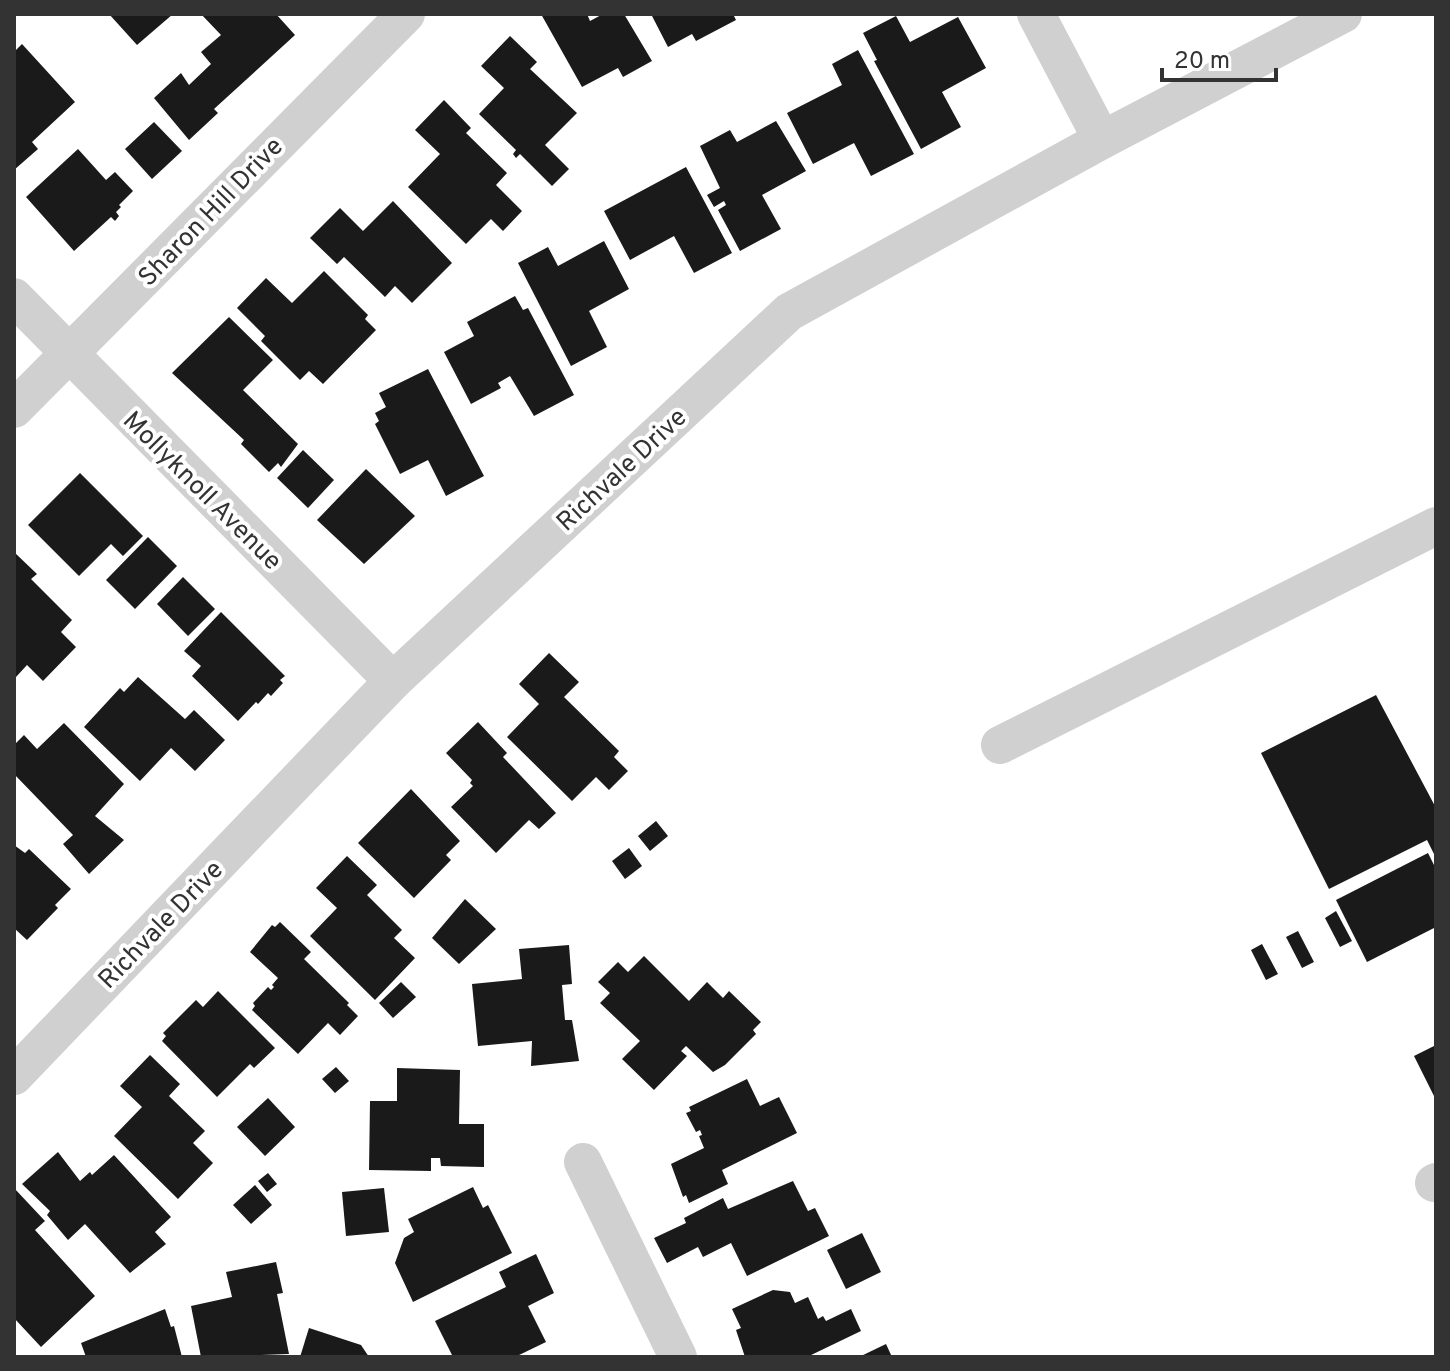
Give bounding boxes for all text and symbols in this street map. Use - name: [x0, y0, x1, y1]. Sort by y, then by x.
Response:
- scale bar: [1162, 32, 1276, 82]
- text: 20 m: [1174, 47, 1230, 77]
- street label: Sharon Hill Drive: [132, 131, 291, 294]
- street label: Richvale Drive: [551, 402, 695, 540]
- street label: Mollyknoll Avenue: [115, 405, 288, 578]
- street label: Richvale Drive: [92, 854, 231, 997]

